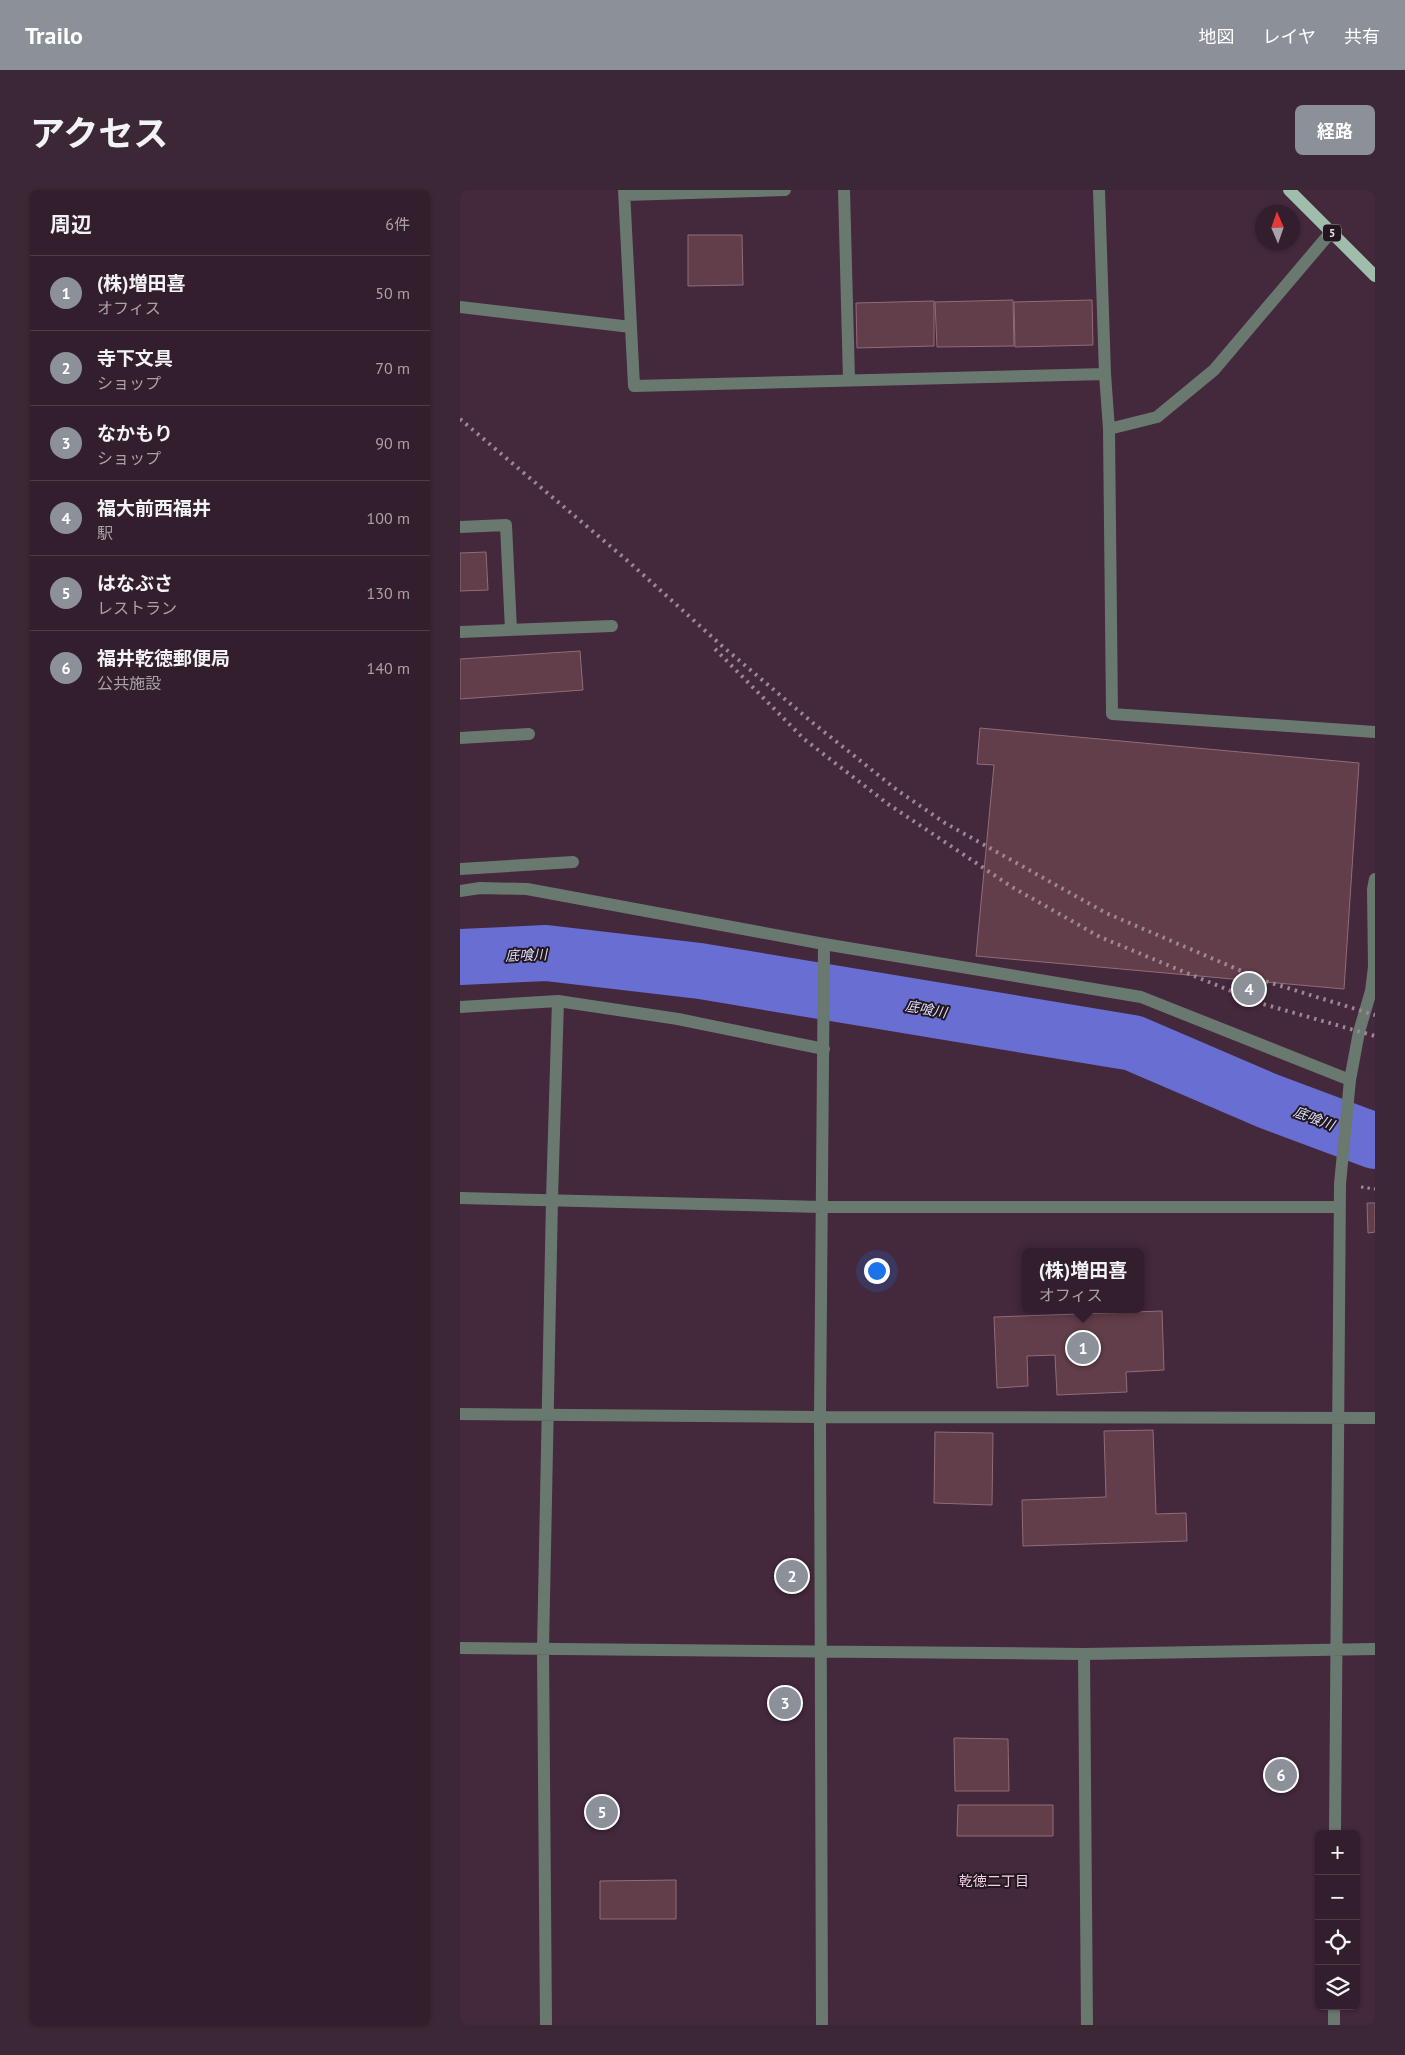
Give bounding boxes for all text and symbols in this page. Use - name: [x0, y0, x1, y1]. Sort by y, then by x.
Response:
- text: Trailo: [25, 20, 83, 51]
- text: 地図: [1199, 25, 1235, 48]
- text: レイヤ: [1263, 25, 1316, 48]
- text: 共有: [1344, 25, 1380, 48]
- button: 経路: [1295, 105, 1375, 155]
- text: アクセス: [30, 110, 168, 156]
- north arrow: [1255, 205, 1300, 250]
- text: 周辺: [50, 211, 92, 238]
- text: 6件: [385, 214, 410, 234]
- road number: 5: [1323, 224, 1341, 242]
- text: (株)増田喜: [97, 271, 185, 295]
- text: 1: [61, 283, 71, 303]
- text: 50 m: [375, 283, 410, 303]
- text: オフィス: [97, 298, 161, 318]
- text: 寺下文具: [97, 346, 173, 370]
- text: 2: [61, 358, 71, 378]
- text: 70 m: [375, 358, 410, 378]
- text: ショップ: [97, 373, 161, 393]
- text: なかもり: [97, 421, 173, 445]
- text: 3: [61, 433, 71, 453]
- text: 90 m: [375, 433, 410, 453]
- text: ショップ: [97, 448, 161, 468]
- text: 福大前西福井: [97, 496, 211, 520]
- text: 4: [61, 508, 71, 528]
- text: 100 m: [367, 508, 410, 528]
- text: 駅: [97, 523, 113, 543]
- text: はなぶさ: [97, 571, 173, 595]
- text: 5: [61, 583, 71, 603]
- text: 130 m: [367, 583, 410, 603]
- text: レストラン: [97, 598, 177, 618]
- text: 福井乾徳郵便局: [97, 646, 230, 670]
- text: 6: [61, 658, 71, 678]
- text: 140 m: [367, 658, 410, 678]
- text: 公共施設: [97, 673, 161, 693]
- water label: 底喰川: [505, 945, 549, 965]
- pin: 4: [1233, 970, 1265, 1008]
- water label: 底喰川: [904, 996, 950, 1022]
- water label: 底喰川: [1291, 1102, 1339, 1135]
- popup: [1022, 1248, 1144, 1313]
- your location: [864, 1258, 890, 1284]
- text: (株)増田喜: [1039, 1258, 1127, 1282]
- text: オフィス: [1039, 1285, 1102, 1305]
- pin: 1: [1067, 1329, 1099, 1367]
- pin: 2: [776, 1557, 808, 1595]
- pin: 3: [769, 1684, 801, 1722]
- pin: 6: [1265, 1756, 1297, 1794]
- pin: 5: [586, 1793, 618, 1831]
- map controls: [1315, 1830, 1360, 2010]
- button: +: [1315, 1830, 1360, 1875]
- district label: 乾徳二丁目: [959, 1872, 1029, 1890]
- button: −: [1315, 1875, 1360, 1920]
- button: locate: [1315, 1920, 1360, 1965]
- button: layers: [1315, 1965, 1360, 2010]

